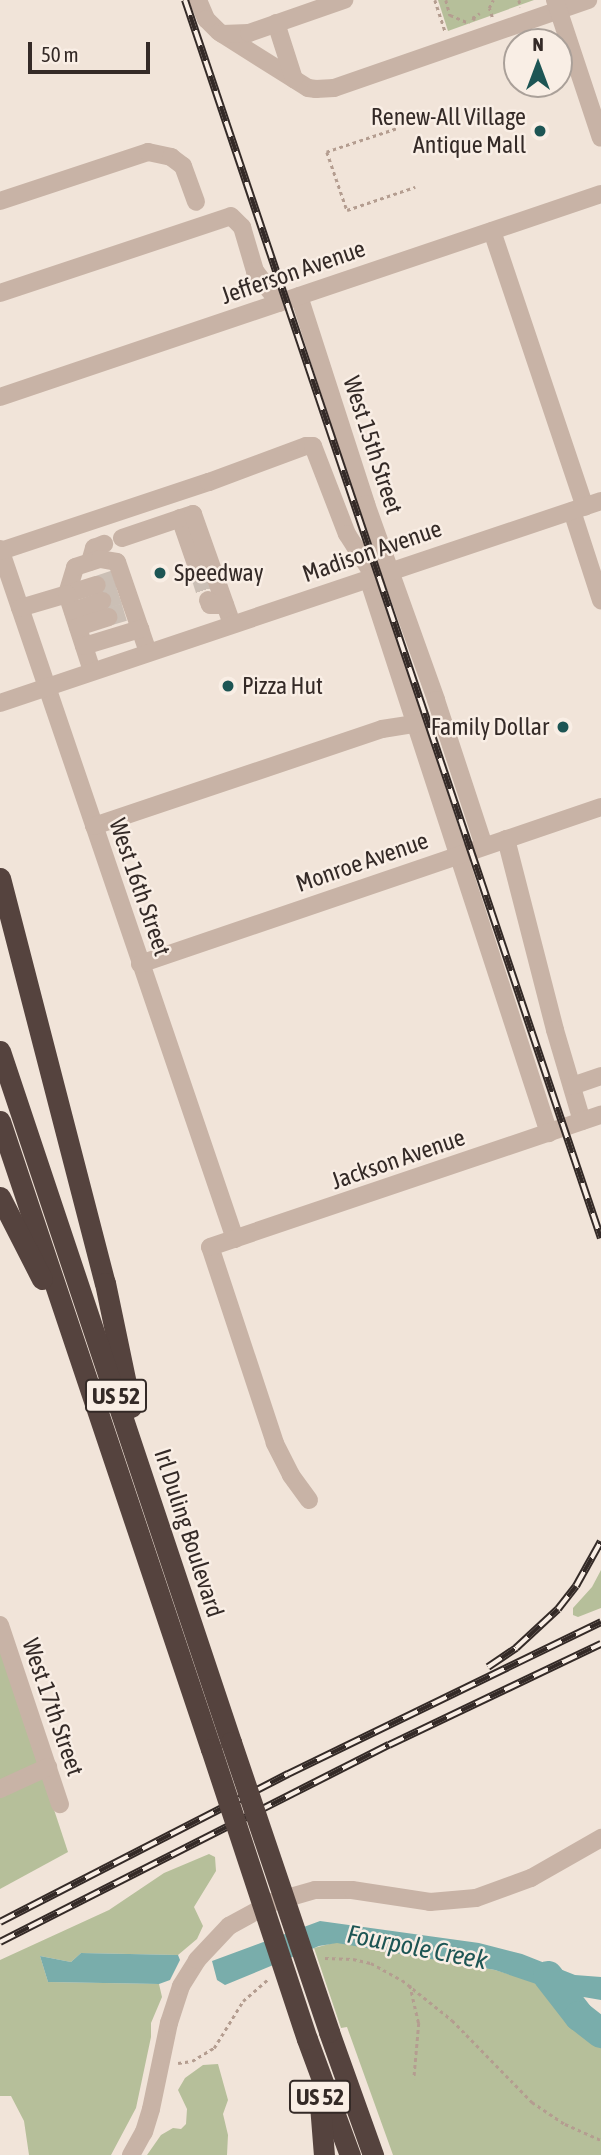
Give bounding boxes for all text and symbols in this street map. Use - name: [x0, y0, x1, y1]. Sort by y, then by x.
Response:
- scale bar: [32, 28, 154, 72]
- north arrow: [503, 28, 573, 98]
- text: N: [532, 33, 544, 55]
- text: 50 m: [41, 42, 79, 66]
- place label: Renew-All Village Antique Mall: [371, 103, 526, 159]
- marker: Renew-All Village Antique Mall: [532, 123, 548, 139]
- street label: Jefferson Avenue: [217, 234, 369, 310]
- street label: West 15th Street: [337, 372, 409, 518]
- street label: Madison Avenue: [299, 514, 445, 588]
- place label: Speedway: [174, 559, 264, 587]
- marker: Speedway: [152, 565, 168, 581]
- place label: Pizza Hut: [242, 672, 323, 700]
- marker: Pizza Hut: [220, 678, 236, 694]
- place label: Family Dollar: [431, 713, 549, 741]
- marker: Family Dollar: [555, 719, 571, 735]
- street label: West 16th Street: [103, 815, 177, 959]
- street label: Monroe Avenue: [292, 826, 432, 898]
- street label: Jackson Avenue: [327, 1123, 469, 1195]
- road number: US 52: [85, 1376, 148, 1415]
- street label: Irl Duling Boulevard: [148, 1445, 230, 1621]
- street label: West 17th Street: [16, 1635, 90, 1779]
- water label: Fourpole Creek: [344, 1919, 490, 1977]
- road number: US 52: [288, 2078, 352, 2116]

